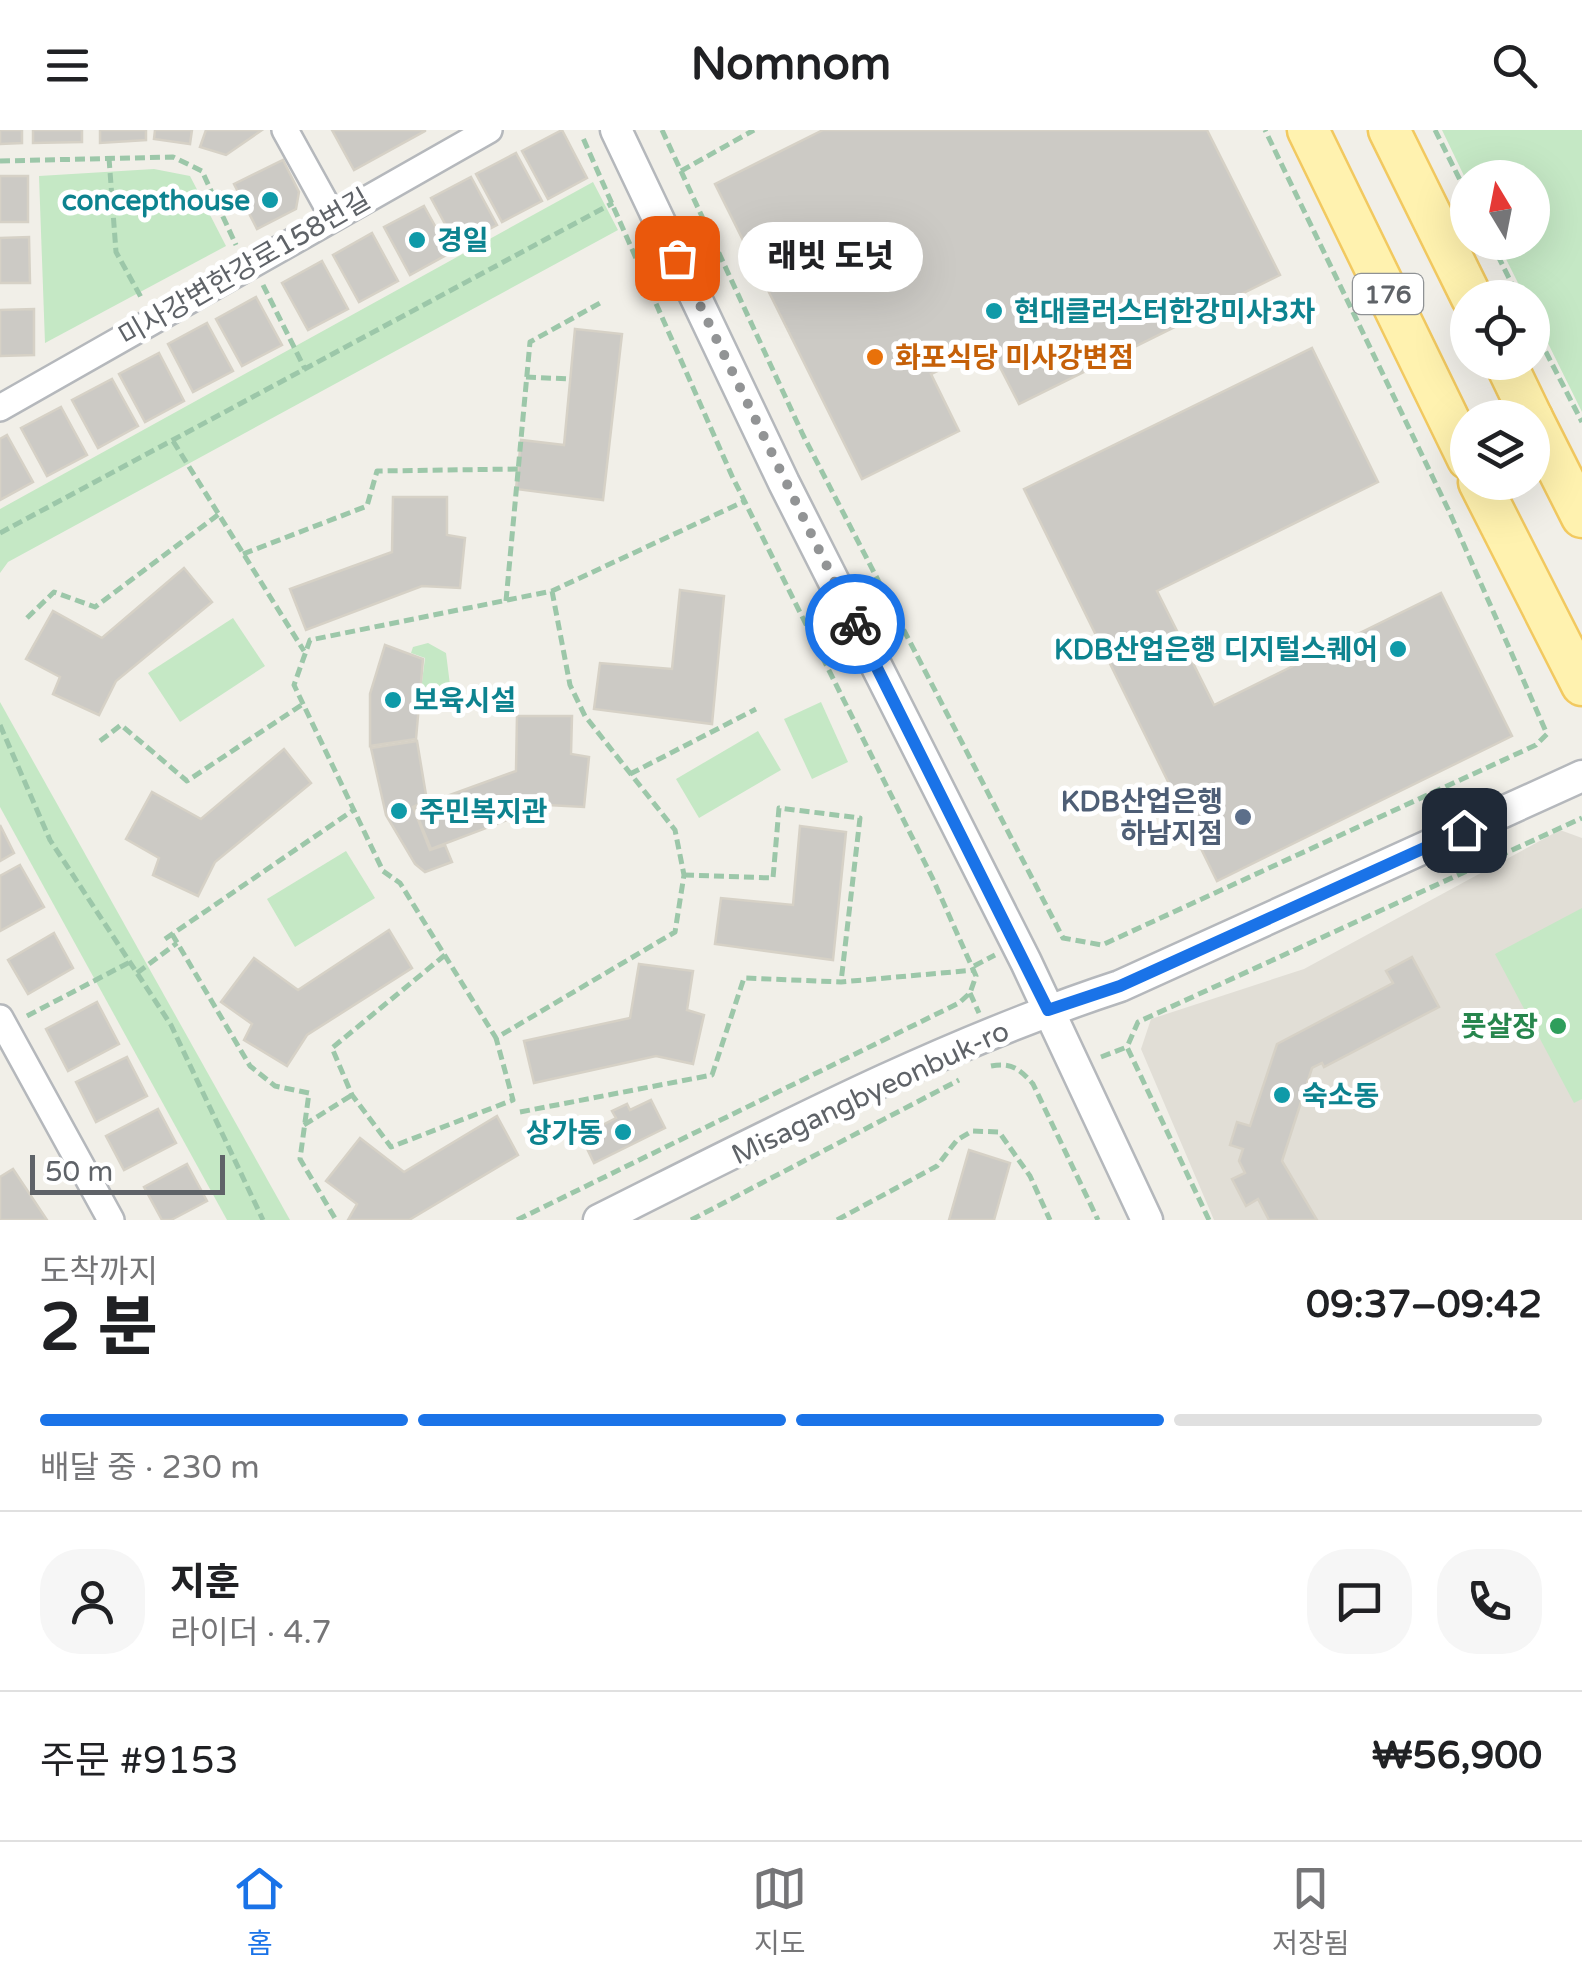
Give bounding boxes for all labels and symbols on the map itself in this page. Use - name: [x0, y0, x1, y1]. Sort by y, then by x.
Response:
- north arrow: [1450, 160, 1550, 260]
- street label: 미사강변한강로158번길: [113, 182, 376, 354]
- place label: concepthouse: [62, 184, 250, 218]
- marker: concepthouse: [259, 189, 281, 211]
- pin: [635, 216, 720, 301]
- callout: 래빗 도넛: [737, 223, 922, 293]
- place label: 경일: [437, 224, 489, 258]
- marker: 경일: [406, 229, 428, 251]
- road number: 176: [1353, 274, 1423, 314]
- place label: 현대클러스터한강미사3차: [1014, 295, 1315, 329]
- marker: 현대클러스터한강미사3차: [983, 300, 1005, 322]
- place label: 화포식당 미사강변점: [895, 341, 1134, 375]
- marker: 화포식당 미사강변점: [864, 346, 886, 368]
- courier: [805, 574, 905, 674]
- place label: KDB산업은행 디지털스퀘어: [1054, 633, 1378, 667]
- marker: KDB산업은행 디지털스퀘어: [1387, 638, 1409, 660]
- place label: 보육시설: [413, 684, 516, 718]
- marker: 보육시설: [382, 689, 404, 711]
- place label: KDB산업은행 하남지점: [1061, 785, 1223, 851]
- pin: [1422, 788, 1507, 873]
- place label: 주민복지관: [419, 795, 548, 829]
- marker: 주민복지관: [388, 800, 410, 822]
- marker: KDB산업은행 하남지점: [1232, 806, 1254, 828]
- place label: 풋살장: [1461, 1010, 1538, 1044]
- street label: Misagangbyeonbuk-ro: [726, 1014, 1014, 1172]
- marker: 풋살장: [1547, 1015, 1569, 1037]
- place label: 숙소동: [1302, 1079, 1379, 1113]
- marker: 숙소동: [1271, 1084, 1293, 1106]
- place label: 상가동: [526, 1116, 603, 1150]
- marker: 상가동: [612, 1121, 634, 1143]
- scale bar: [30, 1150, 225, 1194]

